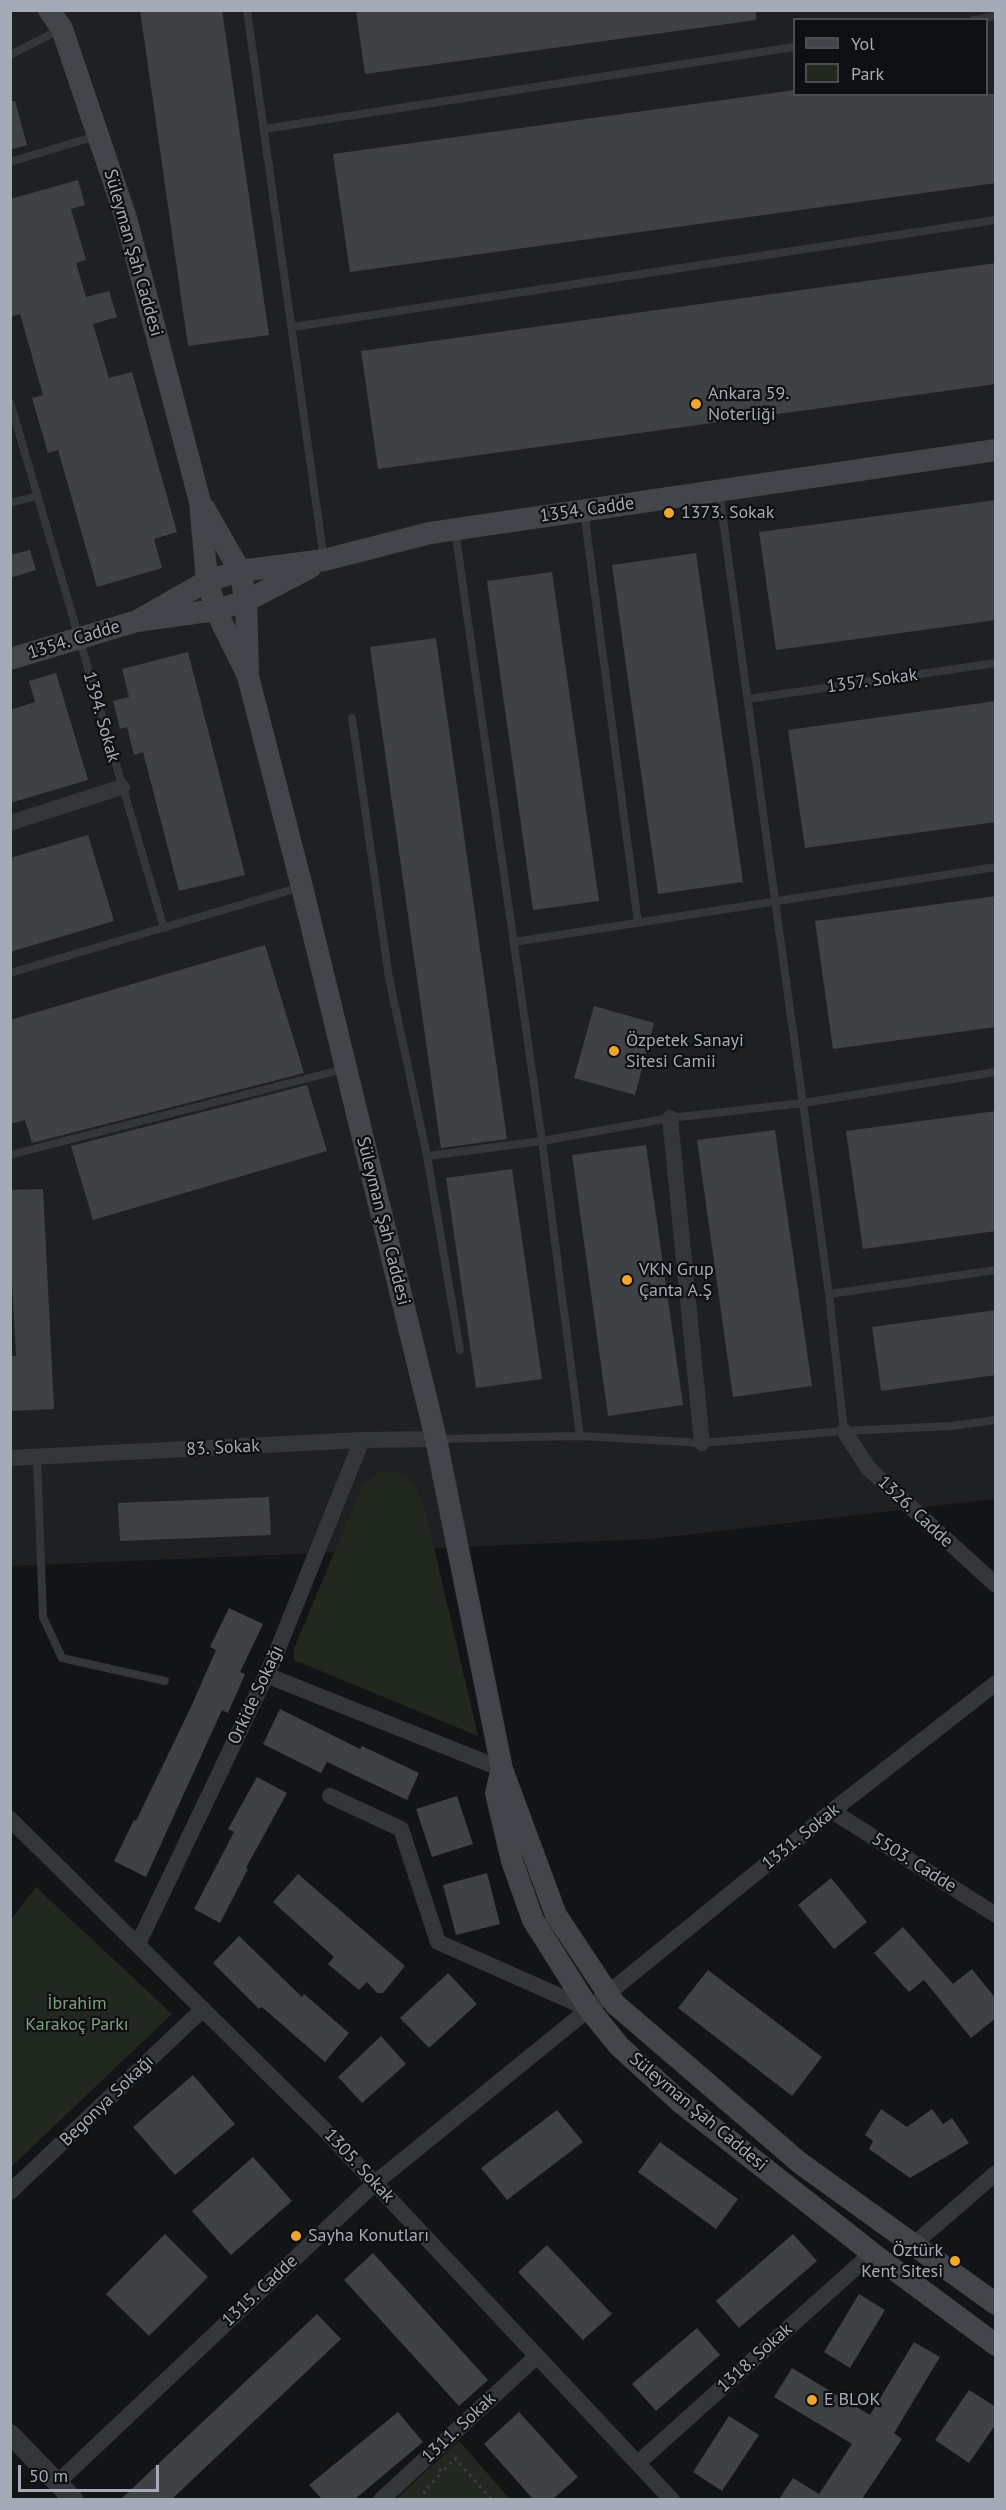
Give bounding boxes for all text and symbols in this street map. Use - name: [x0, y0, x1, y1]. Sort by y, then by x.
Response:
- legend: [793, 18, 988, 96]
- text: Yol: [851, 32, 874, 55]
- text: Park: [851, 62, 884, 85]
- street label: Süleyman Şah Caddesi: [99, 167, 167, 339]
- place label: Ankara 59. Noterliği: [708, 383, 789, 426]
- marker: Ankara 59. Noterliği: [689, 397, 703, 411]
- street label: 1354. Cadde: [538, 493, 636, 527]
- place label: 1373. Sokak: [681, 502, 774, 524]
- marker: 1373. Sokak: [662, 506, 676, 520]
- street label: 1354. Cadde: [25, 616, 123, 664]
- street label: 1357. Sokak: [825, 664, 919, 698]
- street label: 1394. Sokak: [78, 669, 124, 765]
- place label: Özpetek Sanayi Sitesi Camii: [626, 1030, 744, 1072]
- marker: Özpetek Sanayi Sitesi Camii: [607, 1044, 621, 1058]
- street label: Süleyman Şah Caddesi: [352, 1135, 414, 1307]
- place label: VKN Grup Çanta A.Ş: [639, 1259, 714, 1302]
- marker: VKN Grup Çanta A.Ş: [620, 1273, 634, 1287]
- street label: 83. Sokak: [186, 1435, 260, 1461]
- street label: 1326. Cadde: [873, 1472, 957, 1552]
- street label: Orkide Sokağı: [224, 1642, 288, 1748]
- street label: 1331. Sokak: [758, 1799, 844, 1875]
- street label: 5503. Cadde: [868, 1829, 960, 1897]
- park label: İbrahim Karakoç Parkı: [25, 1993, 129, 2036]
- street label: Süleyman Şah Caddesi: [625, 2048, 771, 2176]
- street label: Begonya Sokağı: [56, 2051, 158, 2151]
- street label: 1305. Sokak: [319, 2125, 399, 2207]
- place label: Sayha Konutları: [308, 2225, 429, 2247]
- marker: Sayha Konutları: [289, 2229, 303, 2243]
- place label: Öztürk Kent Sitesi: [861, 2240, 943, 2282]
- street label: 1315. Cadde: [218, 2251, 302, 2331]
- marker: Öztürk Kent Sitesi: [948, 2254, 962, 2268]
- street label: 1318. Sokak: [713, 2319, 797, 2397]
- street label: 1311. Sokak: [418, 2388, 500, 2468]
- place label: E BLOK: [824, 2389, 880, 2411]
- marker: E BLOK: [805, 2393, 819, 2407]
- scale bar: [21, 2453, 162, 2491]
- text: 50 m: [29, 2464, 68, 2487]

